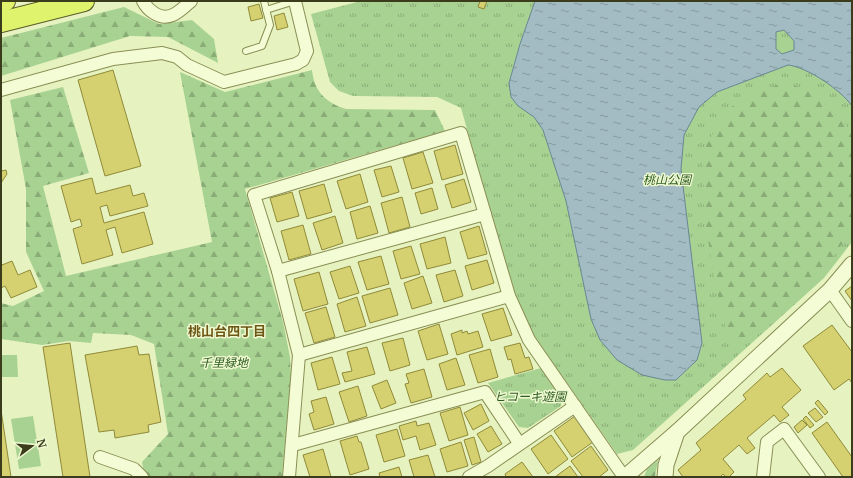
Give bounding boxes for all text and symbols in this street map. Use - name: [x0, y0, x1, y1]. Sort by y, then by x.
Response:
- park label: 桃山公園: [643, 172, 693, 187]
- district label: 桃山台四丁目: [188, 323, 266, 340]
- park label: 千里緑地: [200, 355, 250, 370]
- park label: ヒコーキ遊園: [494, 389, 568, 404]
- north arrow: [12, 426, 52, 466]
- text: N: [34, 437, 50, 450]

